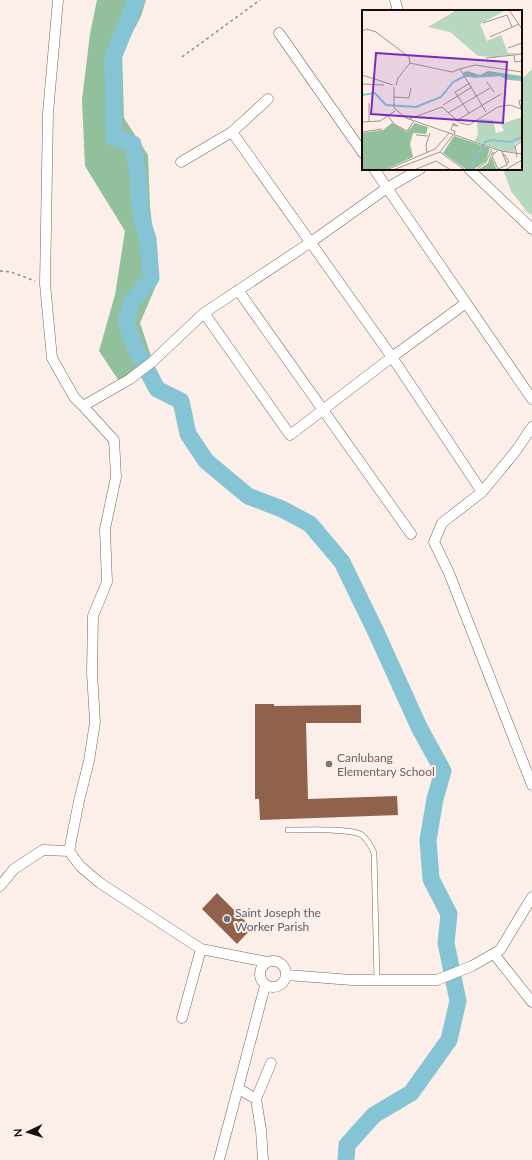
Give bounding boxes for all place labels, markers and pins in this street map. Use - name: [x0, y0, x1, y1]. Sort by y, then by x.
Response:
- place label: Canlubang Elementary School: [337, 750, 435, 779]
- marker: Canlubang Elementary School: [324, 759, 334, 769]
- place label: Saint Joseph the Worker Parish: [235, 905, 321, 934]
- marker: Saint Joseph the Worker Parish: [222, 914, 232, 924]

